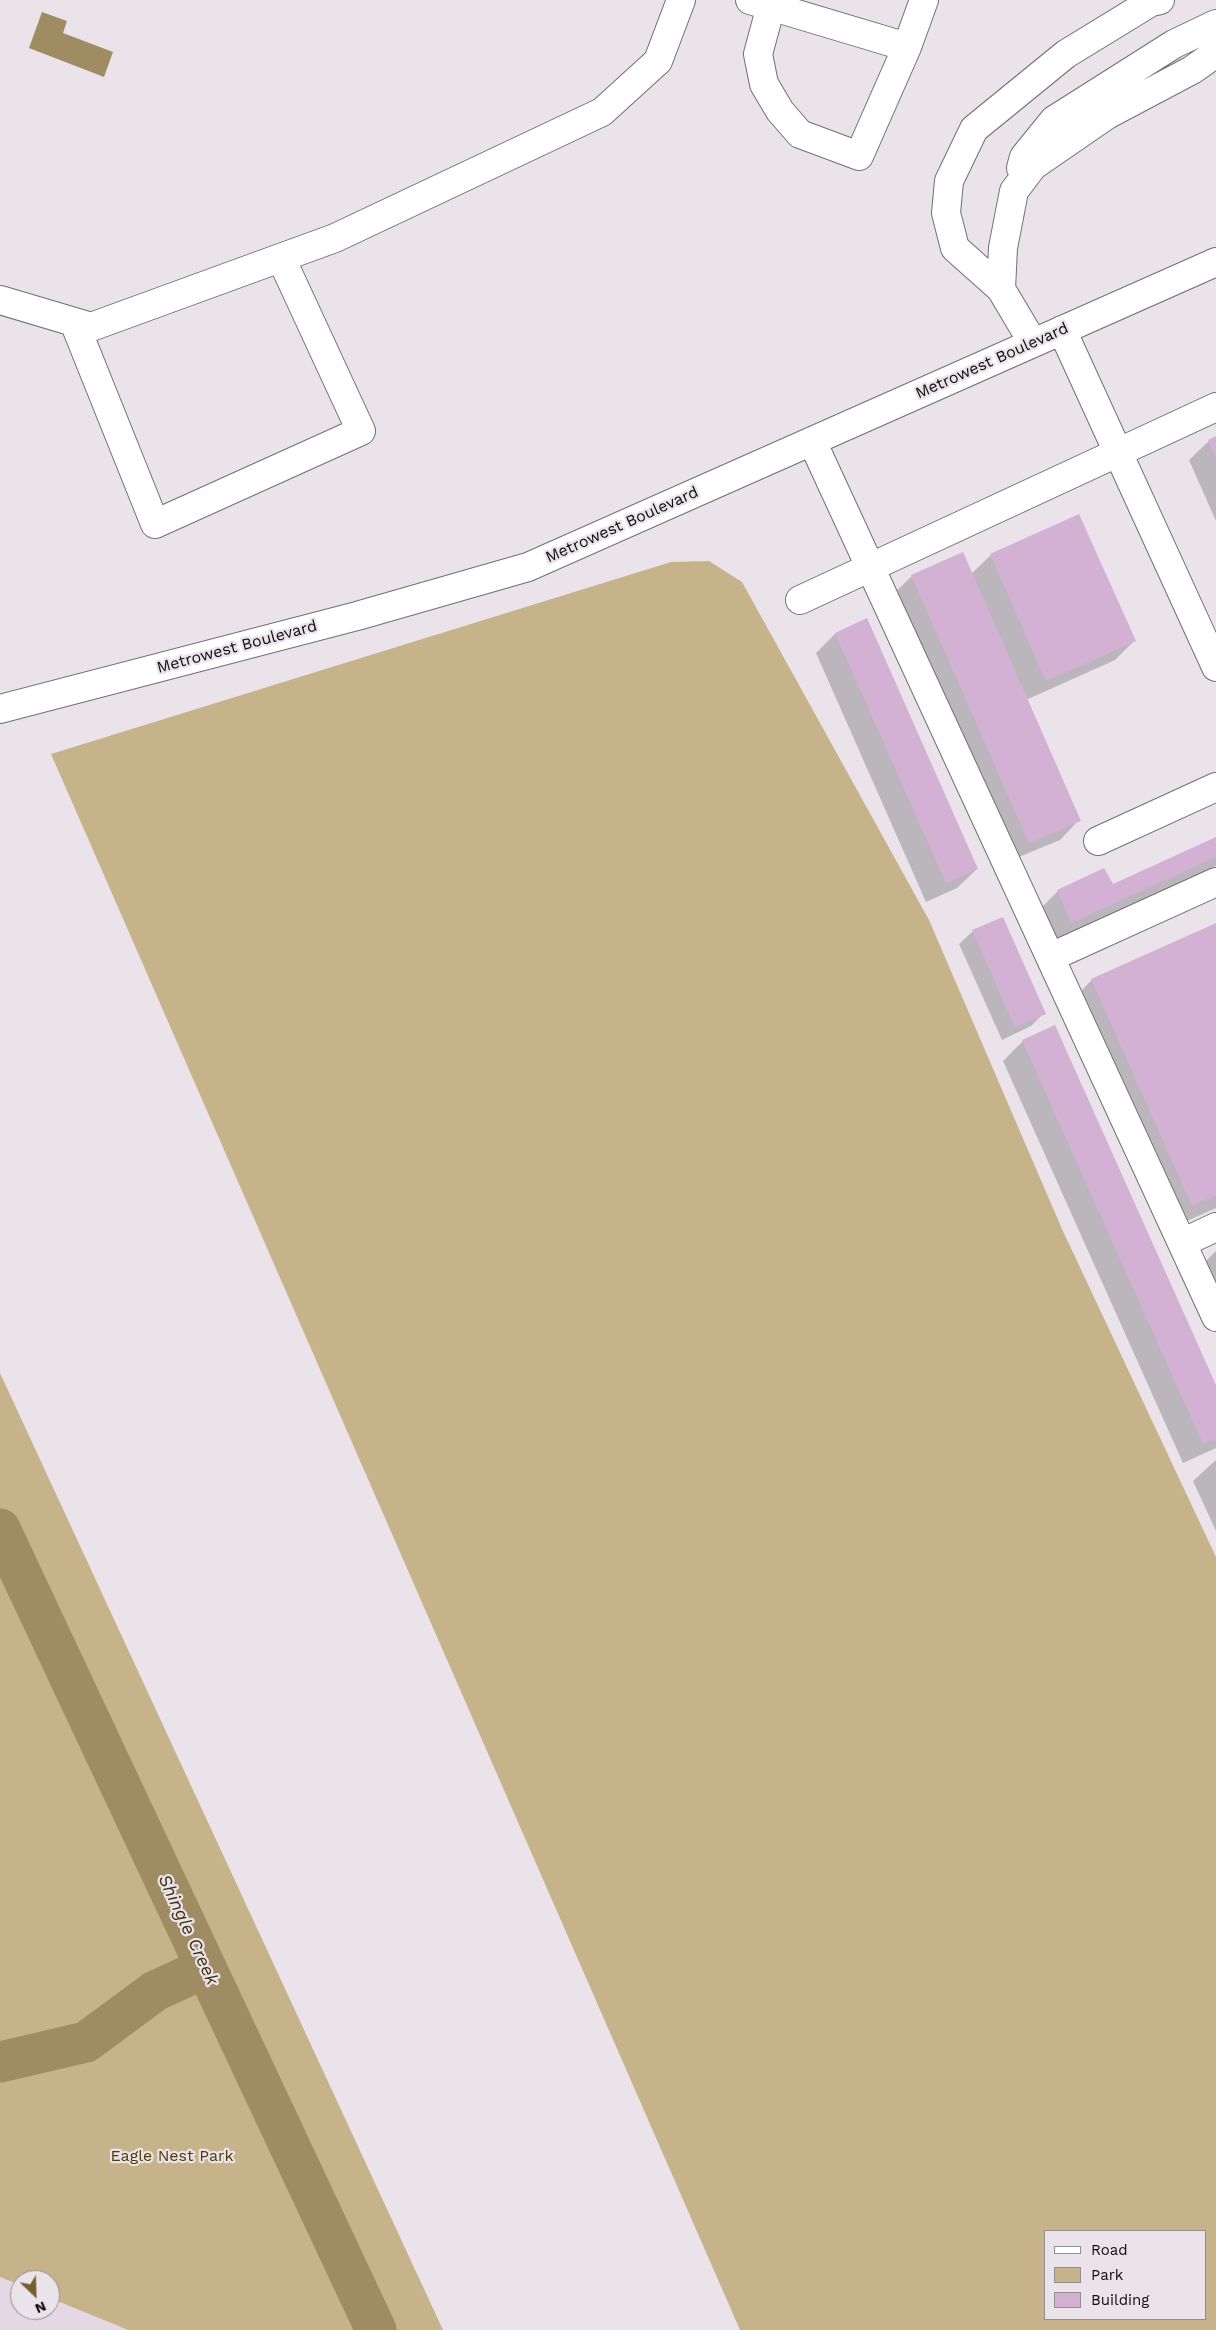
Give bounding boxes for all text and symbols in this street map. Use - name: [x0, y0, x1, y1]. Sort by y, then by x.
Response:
- street label: Metrowest Boulevard: [913, 319, 1071, 403]
- street label: Metrowest Boulevard: [543, 483, 701, 567]
- street label: Metrowest Boulevard: [155, 616, 319, 678]
- water label: Shingle Creek: [153, 1871, 223, 1989]
- park label: Eagle Nest Park: [110, 2146, 234, 2166]
- legend: [1044, 2230, 1206, 2320]
- text: Road: [1091, 2241, 1128, 2259]
- text: Park: [1091, 2266, 1123, 2284]
- north arrow: [10, 2270, 60, 2320]
- text: Building: [1091, 2291, 1149, 2309]
- text: N: [33, 2298, 49, 2317]

